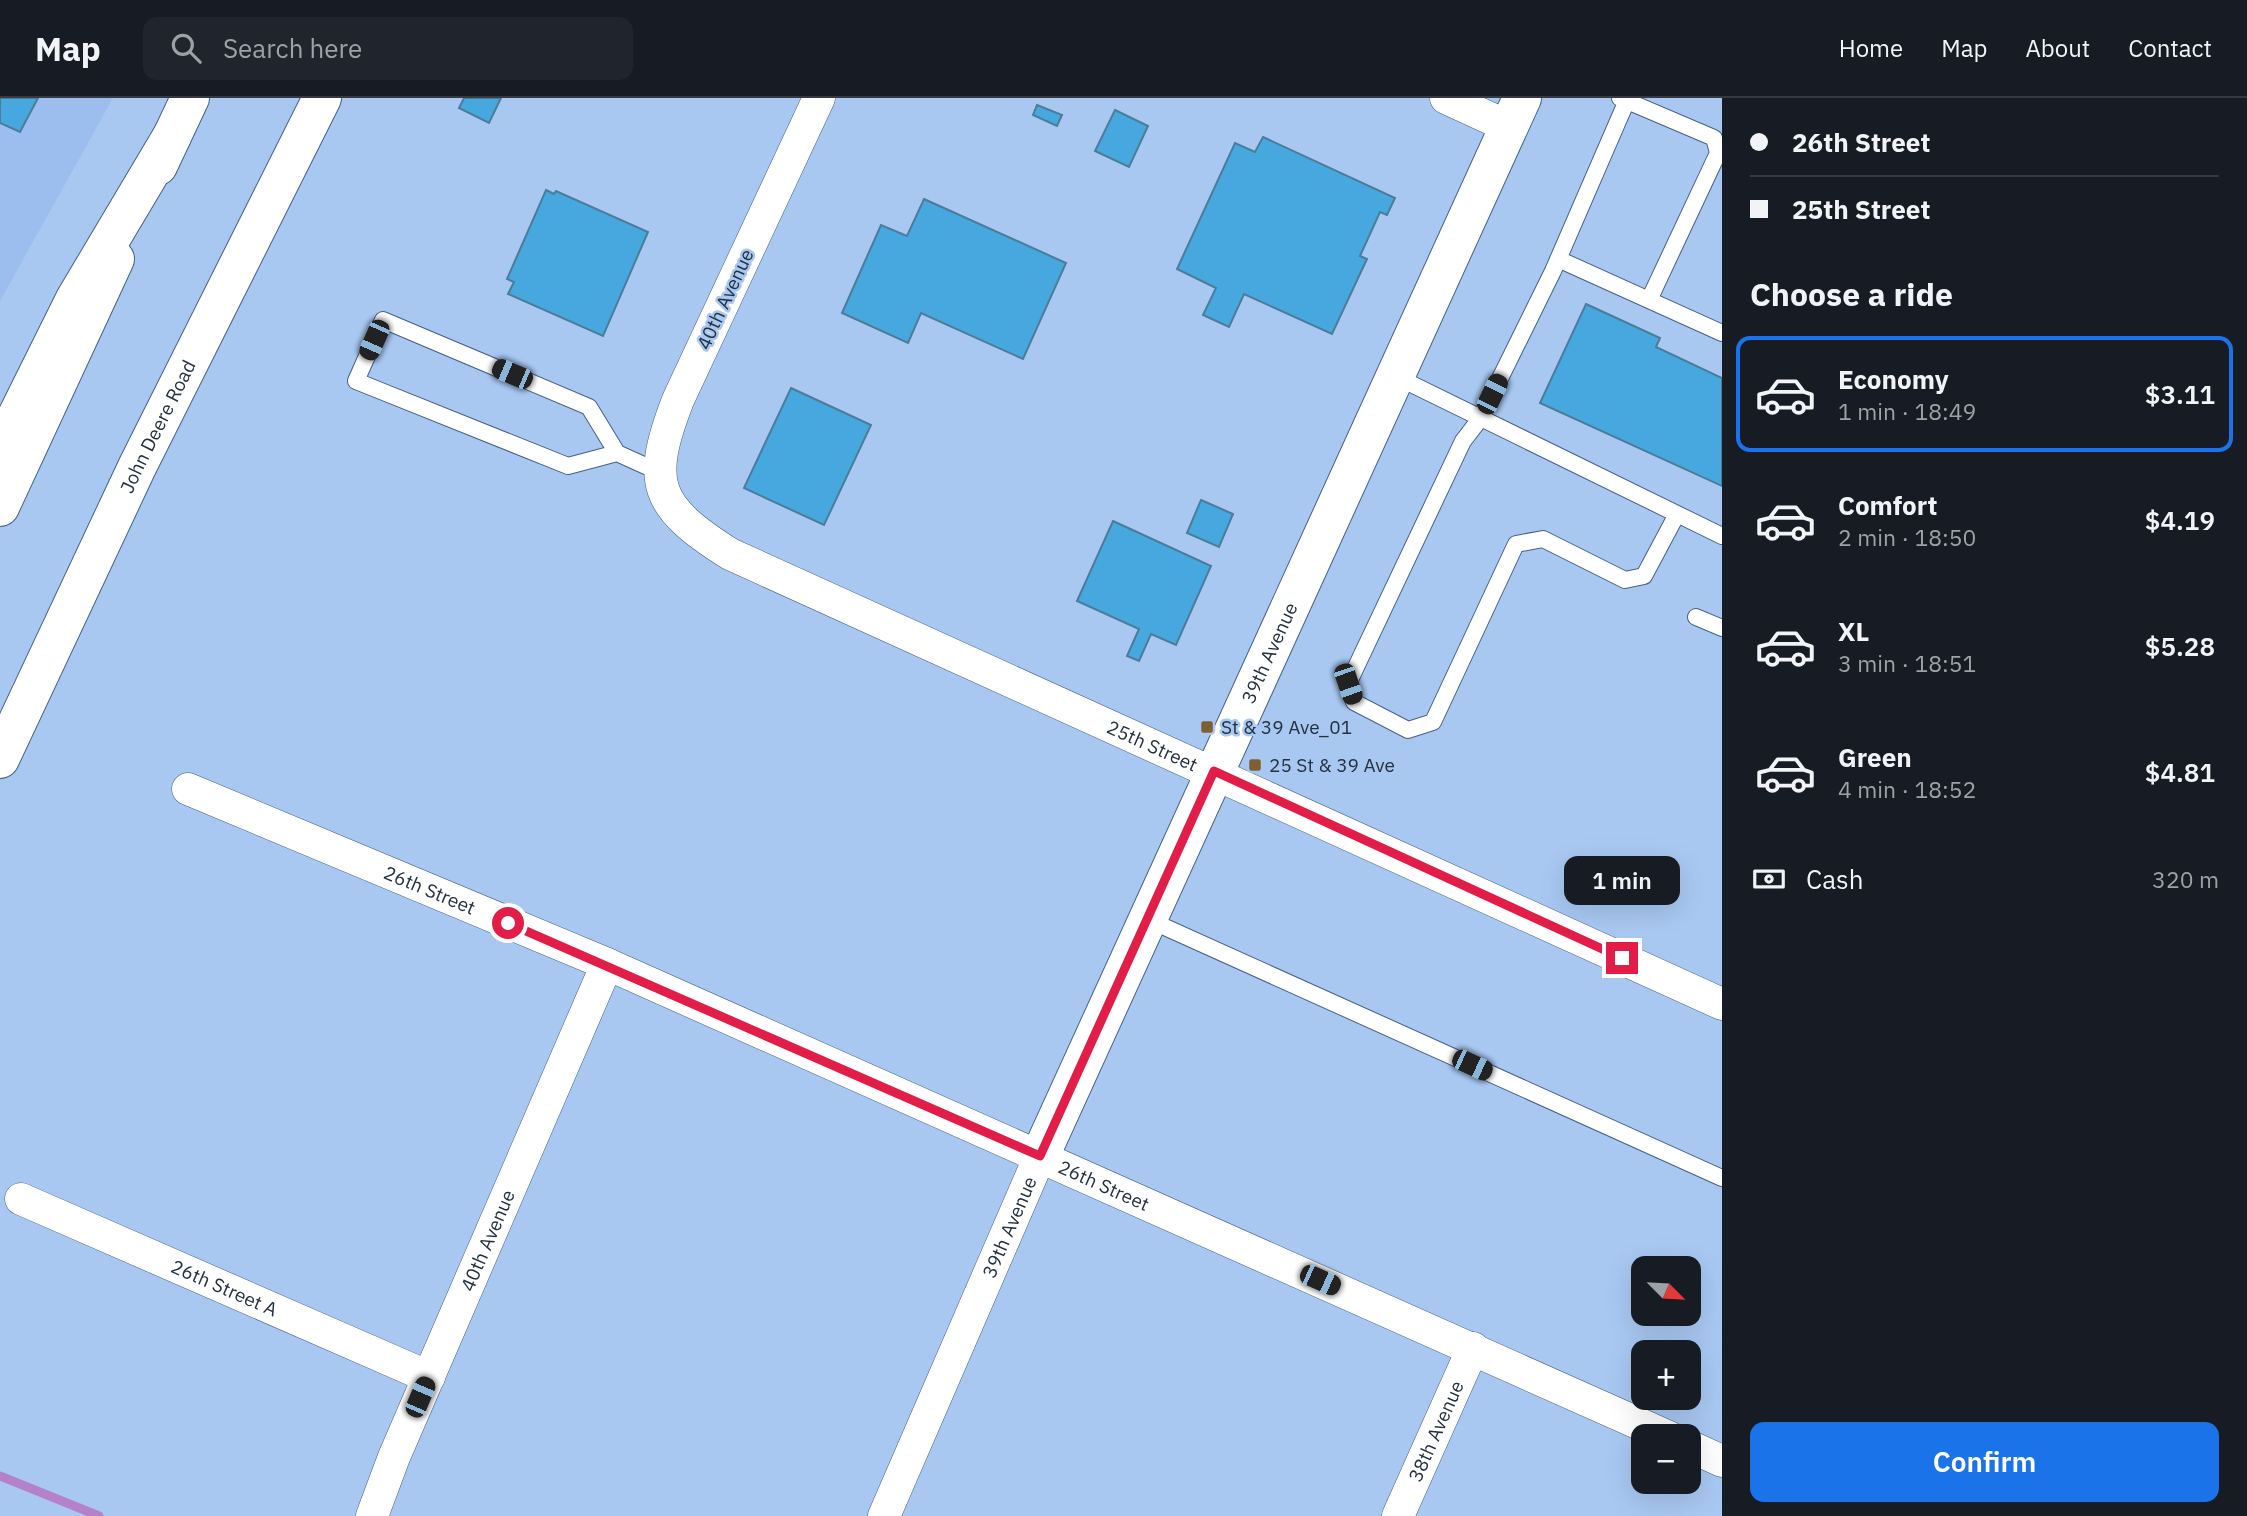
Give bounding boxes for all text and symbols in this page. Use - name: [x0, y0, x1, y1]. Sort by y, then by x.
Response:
- search box: [143, 17, 633, 80]
- text: Map: [35, 27, 101, 70]
- icon: search: [167, 29, 205, 67]
- text: Search here: [223, 31, 362, 65]
- text: Home: [1839, 32, 1903, 64]
- text: Map: [1941, 32, 1987, 64]
- text: About: [2025, 32, 2090, 64]
- text: Contact: [2128, 32, 2212, 64]
- text: 26th Street: [1792, 125, 1930, 159]
- text: 25th Street: [1792, 192, 1930, 226]
- street label: 40th Avenue: [691, 245, 759, 353]
- text: Choose a ride: [1750, 273, 1953, 315]
- car: [356, 317, 393, 363]
- street label: John Deere Road: [115, 356, 201, 497]
- car: [489, 356, 536, 392]
- text: Economy: [1838, 362, 1949, 396]
- icon: car: [1754, 363, 1817, 426]
- car: [1474, 371, 1511, 417]
- text: $3.11: [2145, 377, 2215, 411]
- text: 1 min · 18:49: [1838, 396, 1976, 426]
- text: Comfort: [1838, 488, 1937, 522]
- icon: car: [1754, 489, 1817, 552]
- text: $4.19: [2145, 503, 2215, 537]
- text: 2 min · 18:50: [1838, 522, 1976, 552]
- street label: 39th Avenue: [1236, 599, 1303, 707]
- text: XL: [1838, 614, 1869, 648]
- icon: car: [1754, 615, 1817, 678]
- text: $5.28: [2145, 629, 2215, 663]
- text: 3 min · 18:51: [1838, 648, 1976, 678]
- car: [1332, 661, 1365, 707]
- street label: 25th Street: [1103, 715, 1201, 777]
- place label: St & 39 Ave_01: [1221, 715, 1352, 739]
- marker: St & 39 Ave_01: [1199, 719, 1215, 735]
- text: Green: [1838, 740, 1912, 774]
- icon: car: [1754, 741, 1817, 804]
- place label: 25 St & 39 Ave: [1269, 753, 1395, 777]
- text: $4.81: [2145, 755, 2215, 789]
- marker: 25 St & 39 Ave: [1247, 757, 1263, 773]
- text: 4 min · 18:52: [1838, 774, 1976, 804]
- callout: 1 min: [1564, 856, 1680, 906]
- street label: 26th Street: [380, 860, 479, 920]
- icon: cash: [1750, 860, 1788, 898]
- text: Cash: [1806, 862, 1863, 896]
- text: 320 m: [2152, 864, 2219, 894]
- text: 1 min: [1592, 865, 1652, 895]
- route start: [492, 907, 524, 939]
- route end: [1606, 942, 1638, 974]
- car: [1449, 1047, 1496, 1083]
- street label: 26th Street: [1055, 1155, 1153, 1216]
- street label: 39th Avenue: [977, 1173, 1042, 1281]
- street label: 40th Avenue: [455, 1186, 520, 1295]
- street label: 26th Street A: [168, 1254, 281, 1321]
- north arrow: [1631, 1256, 1701, 1326]
- map controls: [1631, 1256, 1701, 1494]
- car: [1297, 1262, 1344, 1298]
- button: +: [1631, 1340, 1701, 1410]
- car: [403, 1374, 438, 1420]
- street label: 38th Avenue: [1403, 1377, 1469, 1485]
- button: Confirm: [1750, 1422, 2219, 1502]
- button: −: [1631, 1424, 1701, 1494]

